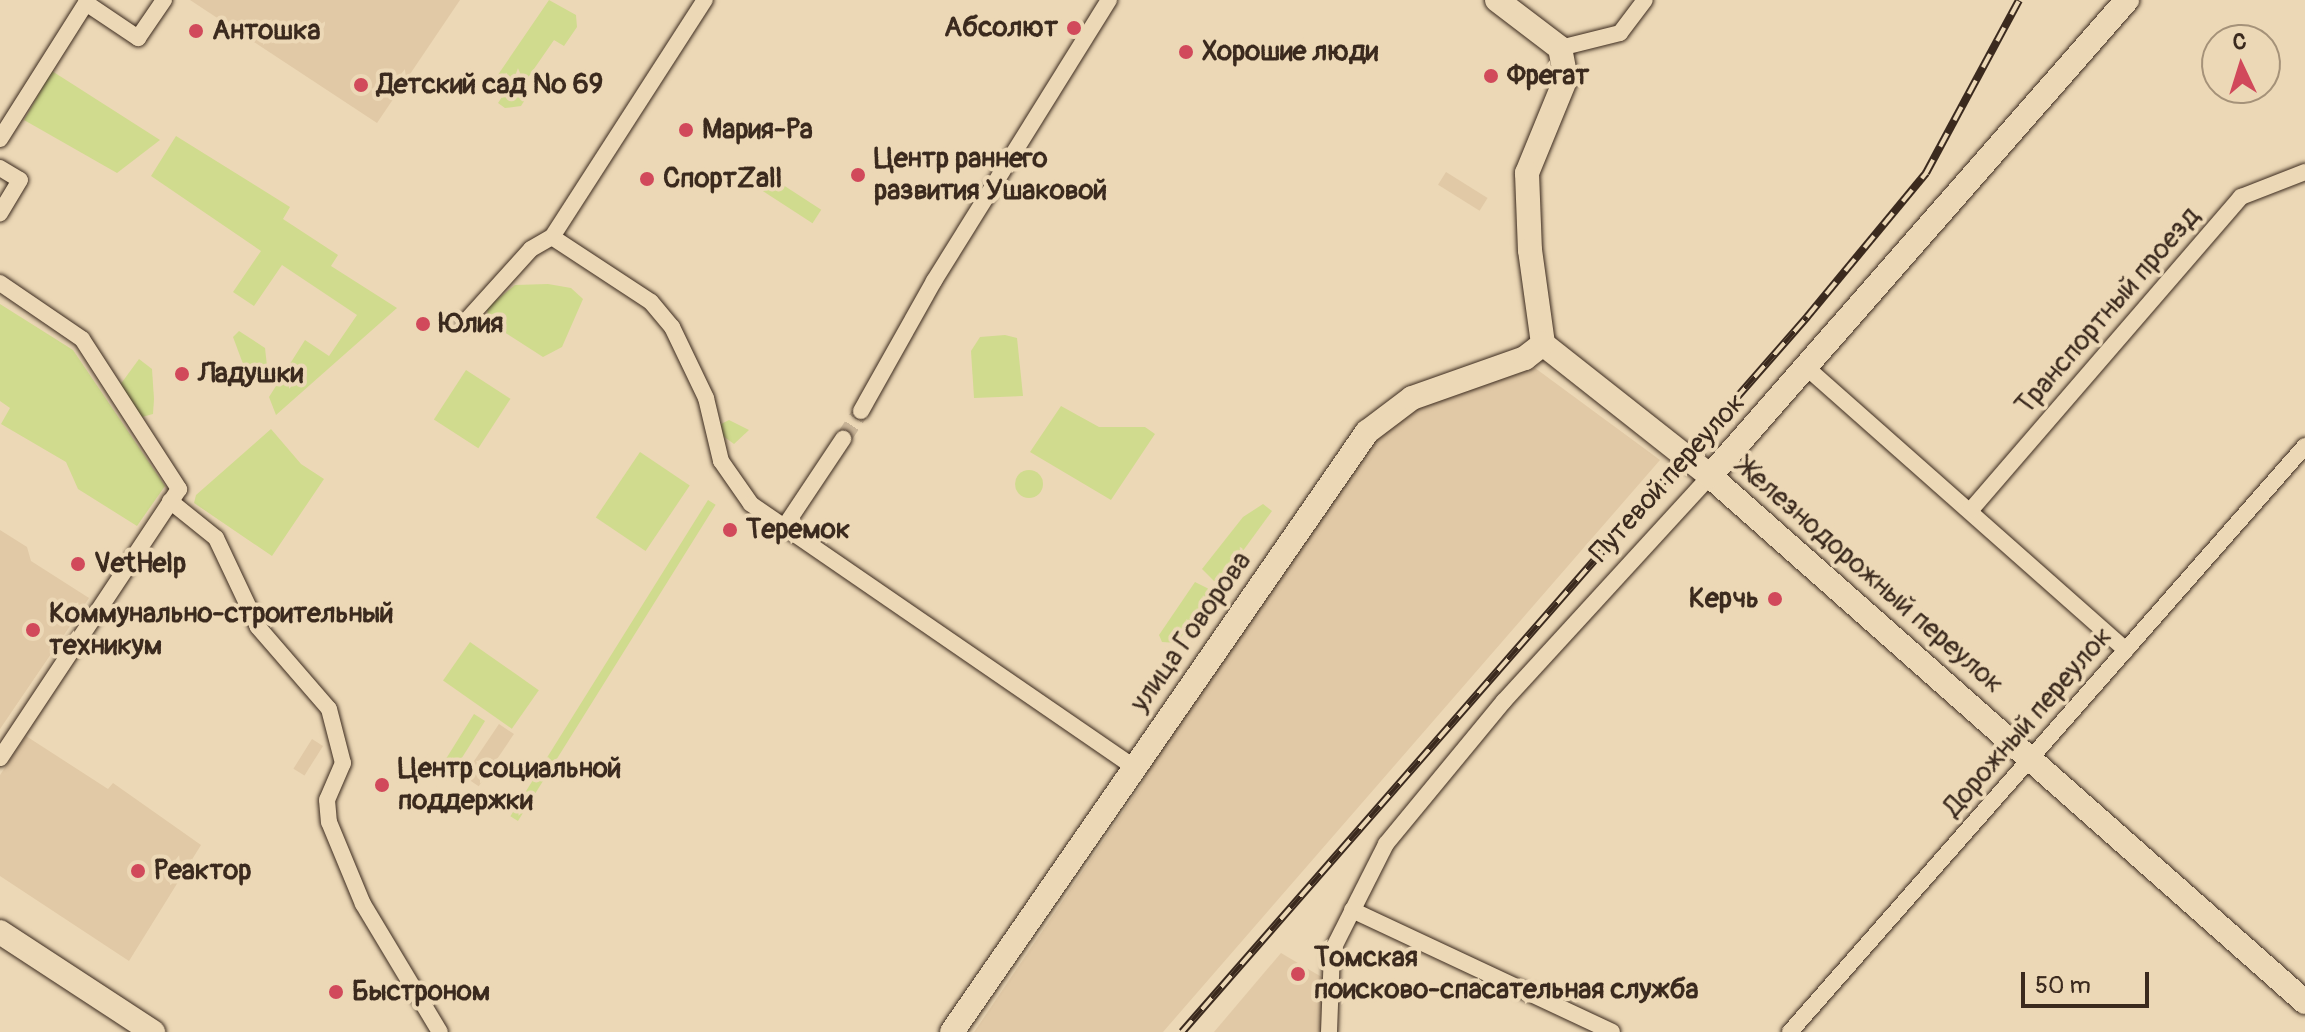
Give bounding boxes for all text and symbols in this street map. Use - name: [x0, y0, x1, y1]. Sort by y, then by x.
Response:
- place label: Абсолют: [944, 11, 1058, 45]
- place label: Антошка: [212, 14, 320, 48]
- marker: Абсолют: [1065, 19, 1083, 37]
- marker: Антошка: [187, 22, 205, 40]
- north arrow: [2201, 24, 2281, 104]
- text: С: [2232, 28, 2247, 56]
- place label: Хорошие люди: [1202, 35, 1378, 69]
- marker: Хорошие люди: [1177, 43, 1195, 61]
- place label: Фрегат: [1507, 59, 1589, 93]
- marker: Фрегат: [1482, 67, 1500, 85]
- place label: Детский сад № 69: [377, 68, 603, 102]
- marker: Детский сад № 69: [352, 76, 370, 94]
- place label: Мария-Ра: [702, 113, 813, 147]
- marker: Мария-Ра: [677, 121, 695, 139]
- place label: Центр раннего развития Ушаковой: [874, 142, 1107, 208]
- place label: СпортZall: [663, 162, 782, 196]
- marker: Центр раннего развития Ушаковой: [849, 166, 867, 184]
- marker: СпортZall: [638, 170, 656, 188]
- street label: Транспортный проезд: [2009, 200, 2207, 422]
- place label: Юлия: [439, 307, 503, 341]
- marker: Юлия: [414, 315, 432, 333]
- place label: Ладушки: [198, 357, 303, 391]
- marker: Ладушки: [173, 365, 191, 383]
- street label: Путевой переулок: [1583, 386, 1753, 570]
- street label: Железнодорожный переулок: [1730, 451, 2010, 701]
- place label: Теремок: [746, 513, 850, 547]
- marker: Теремок: [721, 521, 739, 539]
- street label: улица Говорова: [1123, 545, 1259, 719]
- place label: VetHelp: [94, 547, 186, 581]
- marker: VetHelp: [69, 555, 87, 573]
- place label: Керчь: [1689, 582, 1759, 616]
- marker: Керчь: [1766, 590, 1784, 608]
- place label: Коммунально-строительный техникум: [49, 597, 394, 663]
- street label: Дорожный переулок: [1936, 620, 2120, 824]
- marker: Коммунально-строительный техникум: [24, 621, 42, 639]
- place label: Центр социальной поддержки: [398, 752, 621, 818]
- marker: Центр социальной поддержки: [373, 776, 391, 794]
- place label: Реактор: [154, 854, 251, 888]
- marker: Реактор: [129, 862, 147, 880]
- place label: Томская поисково-спасательная служба: [1314, 941, 1699, 1007]
- scale bar: [2025, 956, 2153, 1006]
- marker: Томская поисково-спасательная служба: [1289, 965, 1307, 983]
- text: 50 m: [2035, 971, 2091, 1000]
- place label: Быстроном: [352, 975, 490, 1009]
- marker: Быстроном: [327, 983, 345, 1001]

